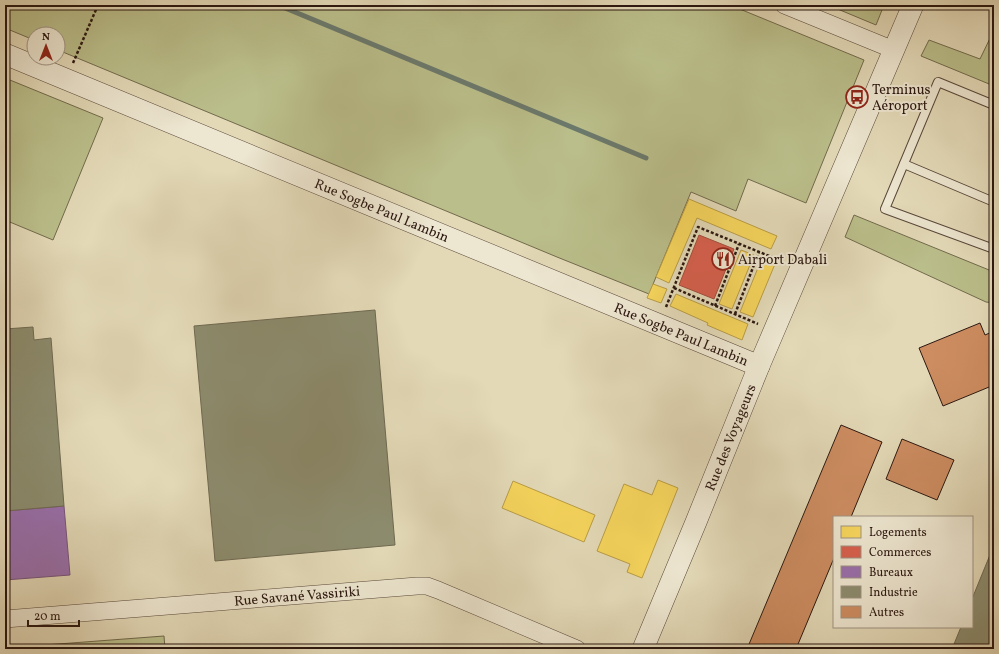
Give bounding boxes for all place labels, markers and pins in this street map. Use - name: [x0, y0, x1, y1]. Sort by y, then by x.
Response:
- place label: Terminus Aéroport: [872, 81, 931, 116]
- bus stop icon: Terminus Aéroport: [844, 84, 870, 110]
- restaurant icon: Airport Dabali: [710, 246, 736, 272]
- place label: Airport Dabali: [738, 251, 827, 270]

